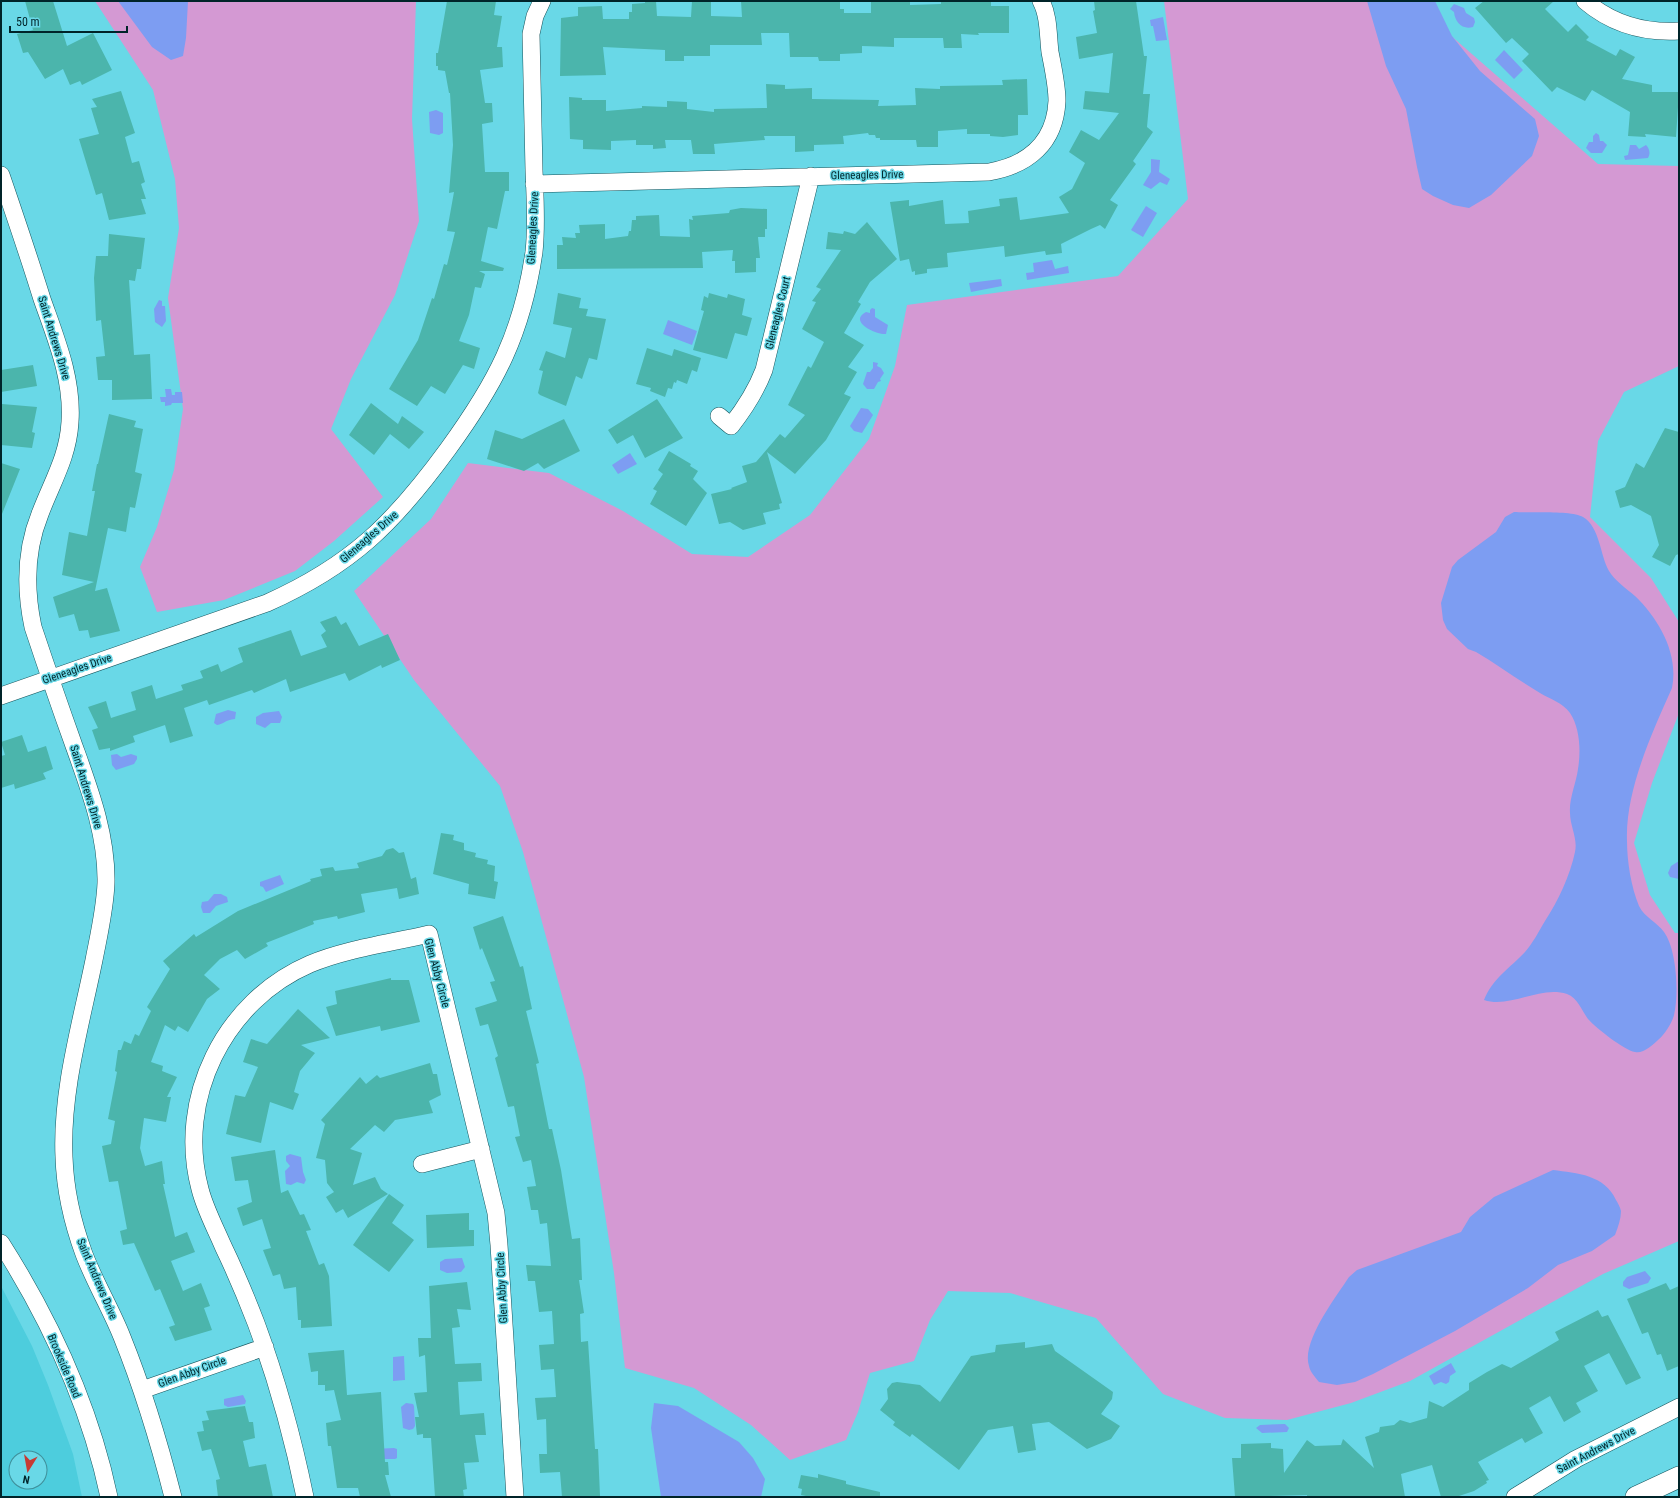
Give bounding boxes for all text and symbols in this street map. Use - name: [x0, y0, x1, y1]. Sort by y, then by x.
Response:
- scale bar: [10, 8, 127, 34]
- text: 50 m: [16, 15, 40, 29]
- street label: Gleneagles Drive: [831, 168, 903, 182]
- street label: Gleneagles Drive: [525, 191, 541, 265]
- street label: Gleneagles Court: [763, 275, 793, 351]
- street label: Saint Andrews Drive: [35, 295, 73, 381]
- street label: Gleneagles Drive: [337, 508, 401, 566]
- street label: Gleneagles Drive: [41, 651, 113, 687]
- street label: Saint Andrews Drive: [67, 744, 105, 830]
- street label: Glen Abby Circle: [422, 937, 452, 1009]
- street label: Saint Andrews Drive: [74, 1237, 120, 1321]
- street label: Glen Abby Circle: [494, 1252, 510, 1324]
- street label: Brookside Road: [45, 1332, 83, 1400]
- street label: Glen Abby Circle: [156, 1354, 228, 1390]
- street label: Saint Andrews Drive: [1555, 1424, 1637, 1476]
- north arrow: [8, 1450, 48, 1490]
- text: N: [21, 1472, 31, 1486]

